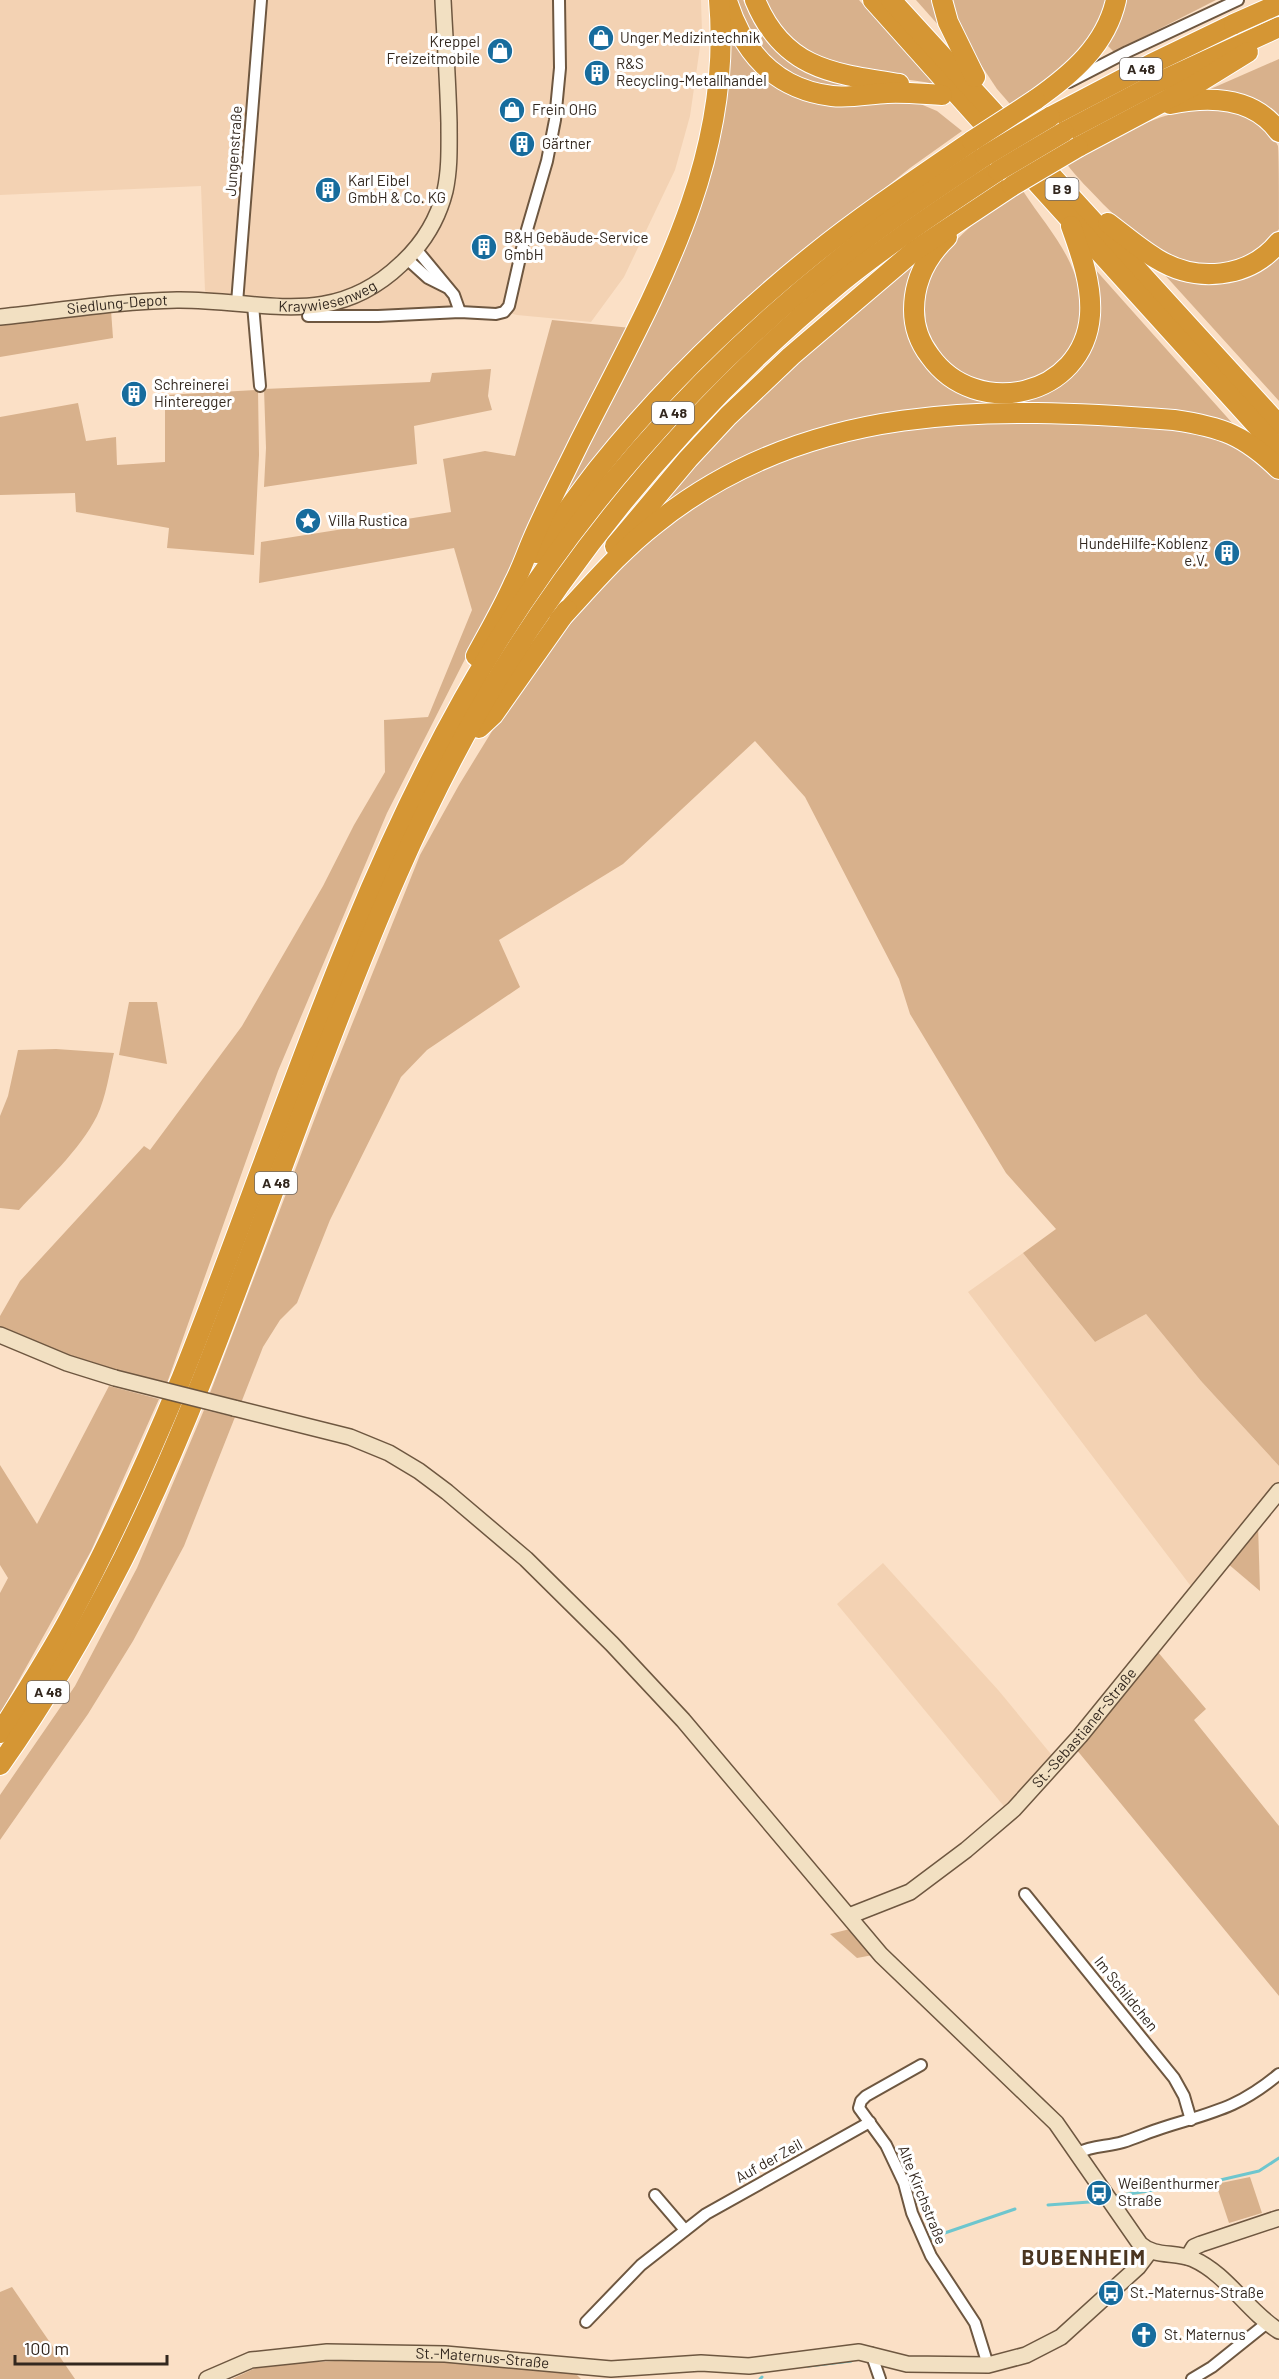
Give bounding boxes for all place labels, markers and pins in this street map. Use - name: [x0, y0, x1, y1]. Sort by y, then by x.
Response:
- shop icon: Unger Medizintechnik: [586, 23, 616, 53]
- place label: Unger Medizintechnik: [620, 28, 761, 46]
- place label: Kreppel Freizeitmobile: [387, 32, 480, 67]
- shop icon: Kreppel Freizeitmobile: [485, 36, 515, 66]
- place label: R&S Recycling-Metallhandel: [616, 54, 767, 89]
- building icon: R&S Recycling-Metallhandel: [582, 58, 612, 88]
- shop icon: Frein OHG: [497, 95, 527, 125]
- place label: Frein OHG: [532, 100, 597, 118]
- building icon: Gärtner: [507, 129, 537, 159]
- place label: Gärtner: [542, 134, 592, 152]
- place label: Karl Eibel GmbH & Co. KG: [348, 171, 446, 206]
- building icon: Karl Eibel GmbH & Co. KG: [313, 175, 343, 205]
- place label: B&H Gebäude-Service GmbH: [504, 228, 649, 263]
- building icon: B&H Gebäude-Service GmbH: [469, 232, 499, 262]
- place label: Schreinerei Hinteregger: [154, 375, 232, 410]
- building icon: Schreinerei Hinteregger: [119, 379, 149, 409]
- place icon: Villa Rustica: [293, 506, 323, 536]
- place label: Villa Rustica: [328, 511, 407, 529]
- place label: HundeHilfe-Koblenz e.V.: [1079, 534, 1208, 569]
- building icon: HundeHilfe-Koblenz e.V.: [1212, 538, 1242, 568]
- place label: Weißenthurmer Straße: [1118, 2174, 1220, 2209]
- bus stop icon: Weißenthurmer Straße: [1084, 2178, 1114, 2208]
- bus stop icon: St.-Maternus-Straße: [1096, 2278, 1126, 2308]
- place label: St.-Maternus-Straße: [1130, 2283, 1264, 2301]
- church icon: St. Maternus: [1129, 2320, 1159, 2350]
- place label: St. Maternus: [1164, 2325, 1246, 2343]

